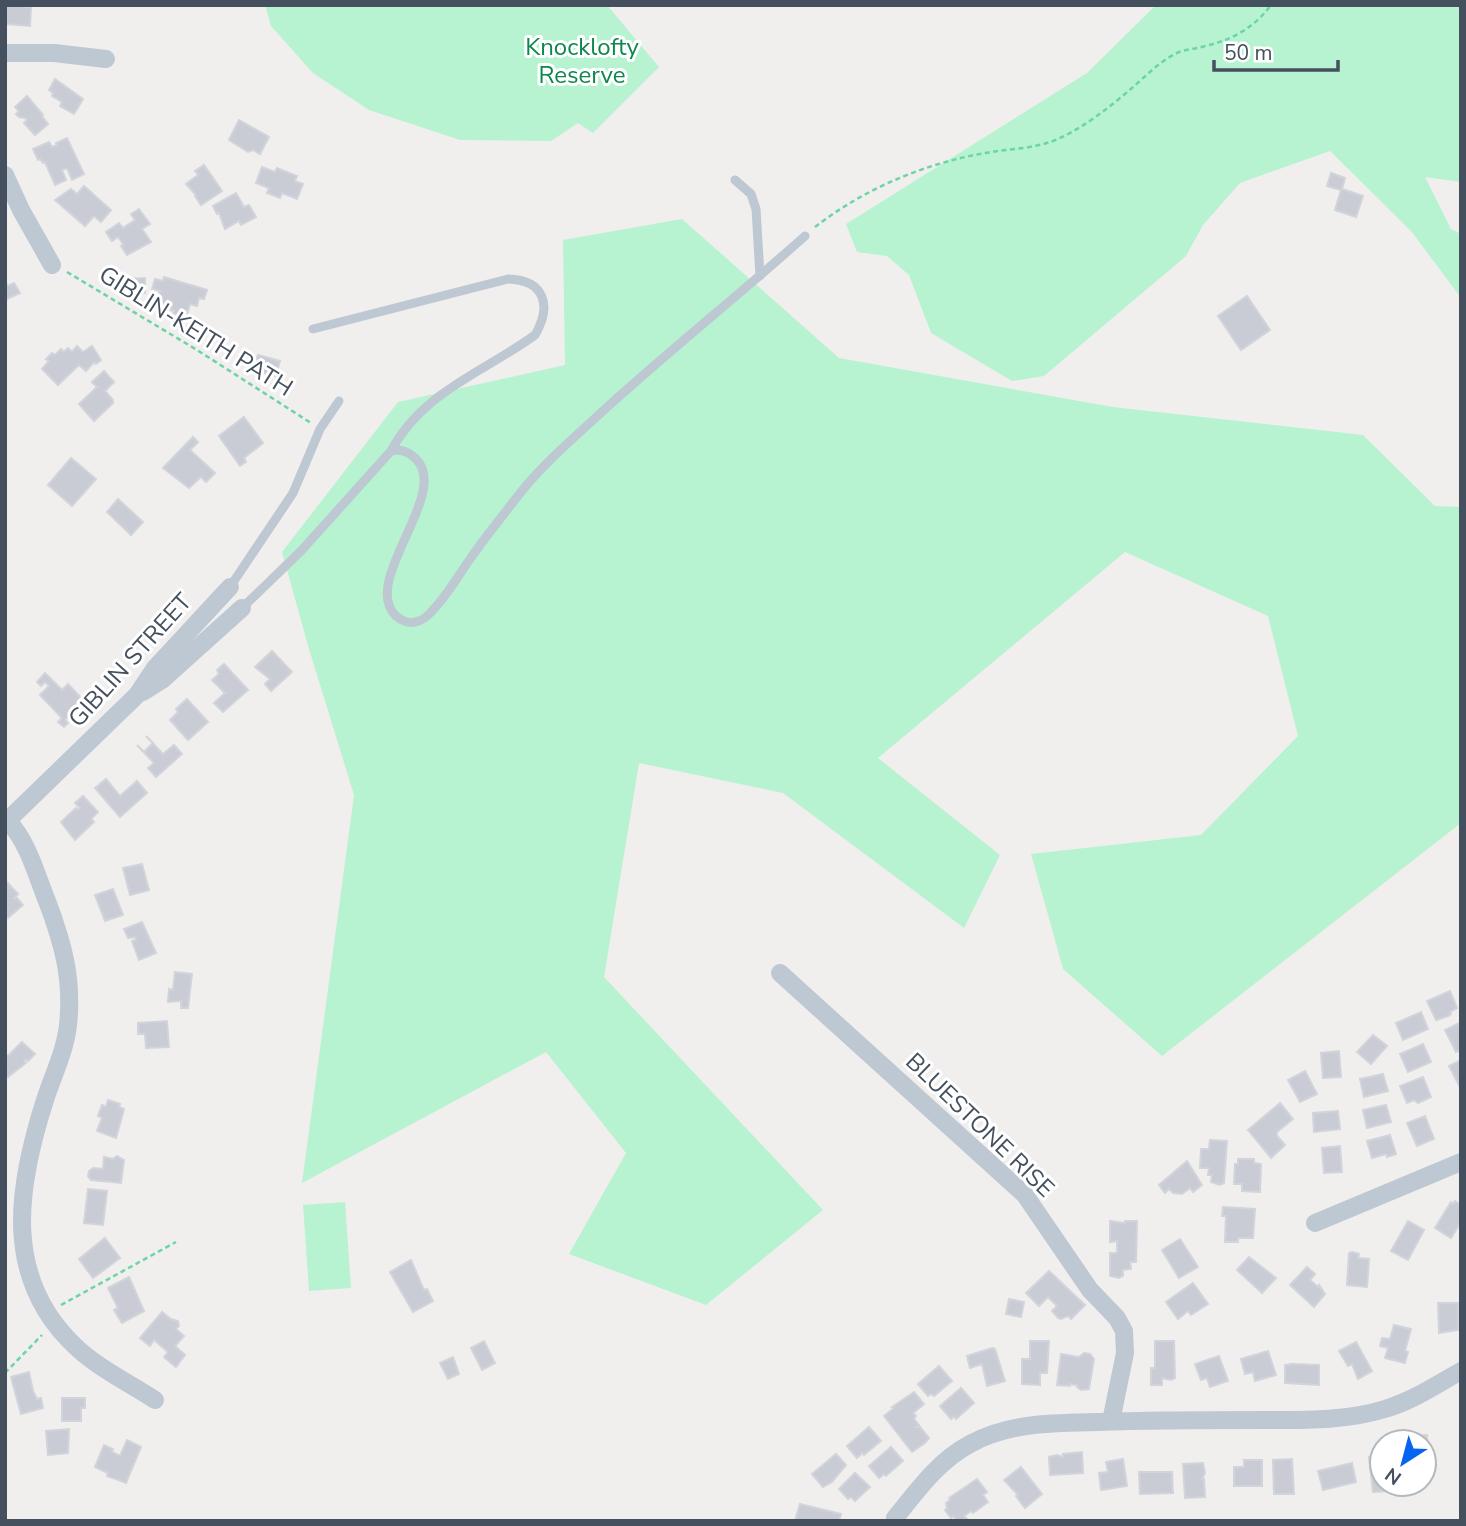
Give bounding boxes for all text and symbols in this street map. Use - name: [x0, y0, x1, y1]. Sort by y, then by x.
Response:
- scale bar: [1214, 28, 1338, 72]
- park label: Knocklofty Reserve: [525, 31, 639, 91]
- text: 50 m: [1224, 39, 1273, 67]
- street label: GIBLIN-KEITH PATH: [93, 258, 299, 404]
- street label: GIBLIN STREET: [61, 586, 199, 734]
- street label: BLUESTONE RISE: [899, 1046, 1061, 1204]
- north arrow: [1368, 1428, 1438, 1498]
- text: N: [1380, 1461, 1407, 1491]

